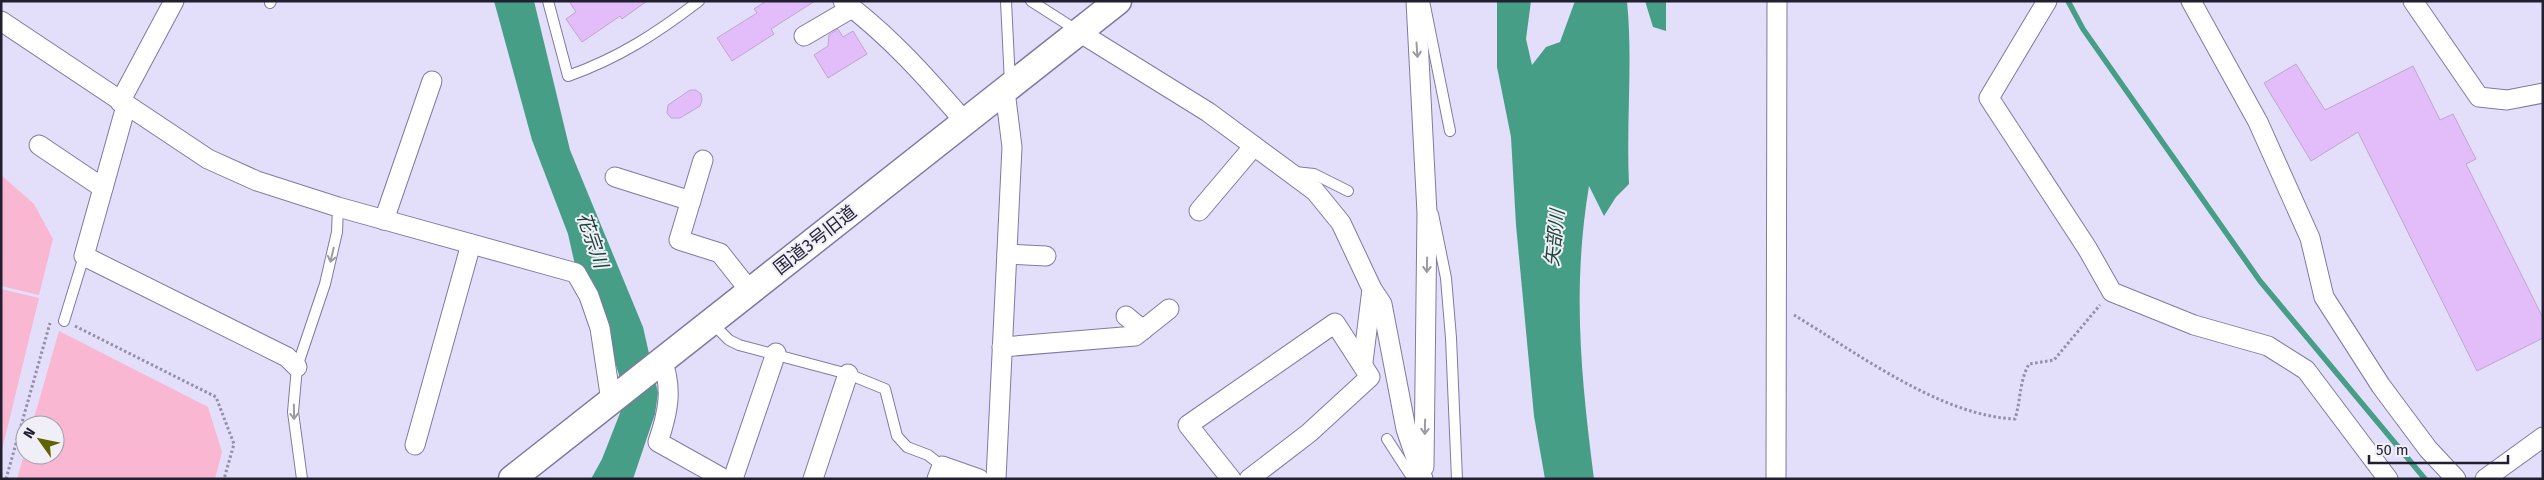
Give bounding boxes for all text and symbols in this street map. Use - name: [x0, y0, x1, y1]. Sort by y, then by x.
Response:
- one-way arrow: [1413, 42, 1422, 58]
- street label: 国道3号旧道: [769, 201, 861, 279]
- water label: 矢部川: [1540, 207, 1569, 268]
- water label: 花宗川: [572, 209, 613, 273]
- one-way arrow: [327, 247, 336, 263]
- one-way arrow: [1422, 256, 1432, 272]
- one-way arrow: [289, 404, 299, 420]
- north arrow: [15, 415, 65, 465]
- one-way arrow: [1420, 418, 1430, 435]
- text: N: [20, 425, 39, 442]
- scale bar: [2369, 432, 2508, 464]
- text: 50 m: [2376, 441, 2409, 459]

